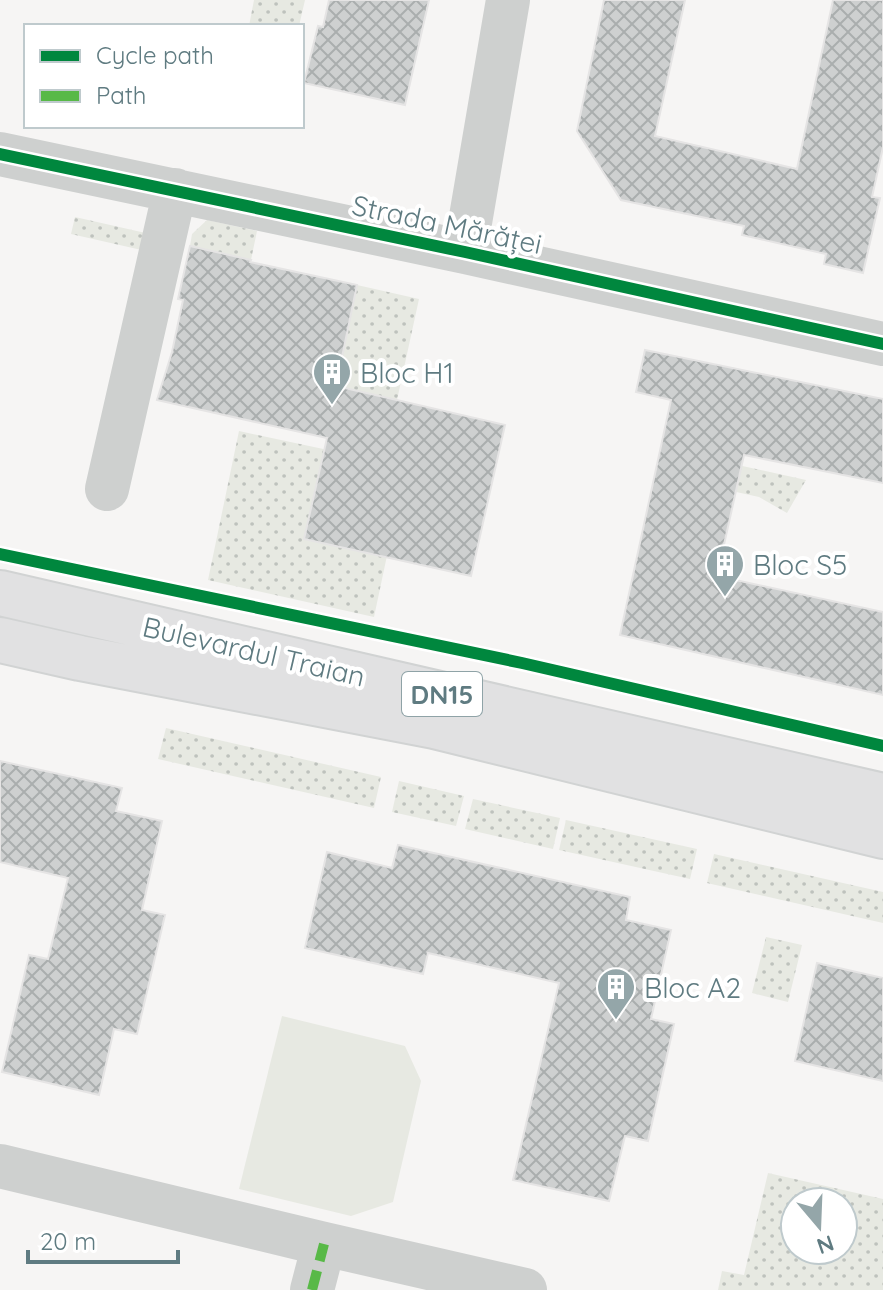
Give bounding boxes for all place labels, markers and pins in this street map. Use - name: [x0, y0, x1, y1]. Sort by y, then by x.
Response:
- building icon: Bloc H1: [311, 351, 353, 406]
- place label: Bloc H1: [360, 355, 454, 390]
- building icon: Bloc S5: [704, 543, 746, 598]
- place label: Bloc S5: [753, 547, 847, 582]
- building icon: Bloc A2: [595, 966, 637, 1021]
- place label: Bloc A2: [644, 970, 741, 1005]

